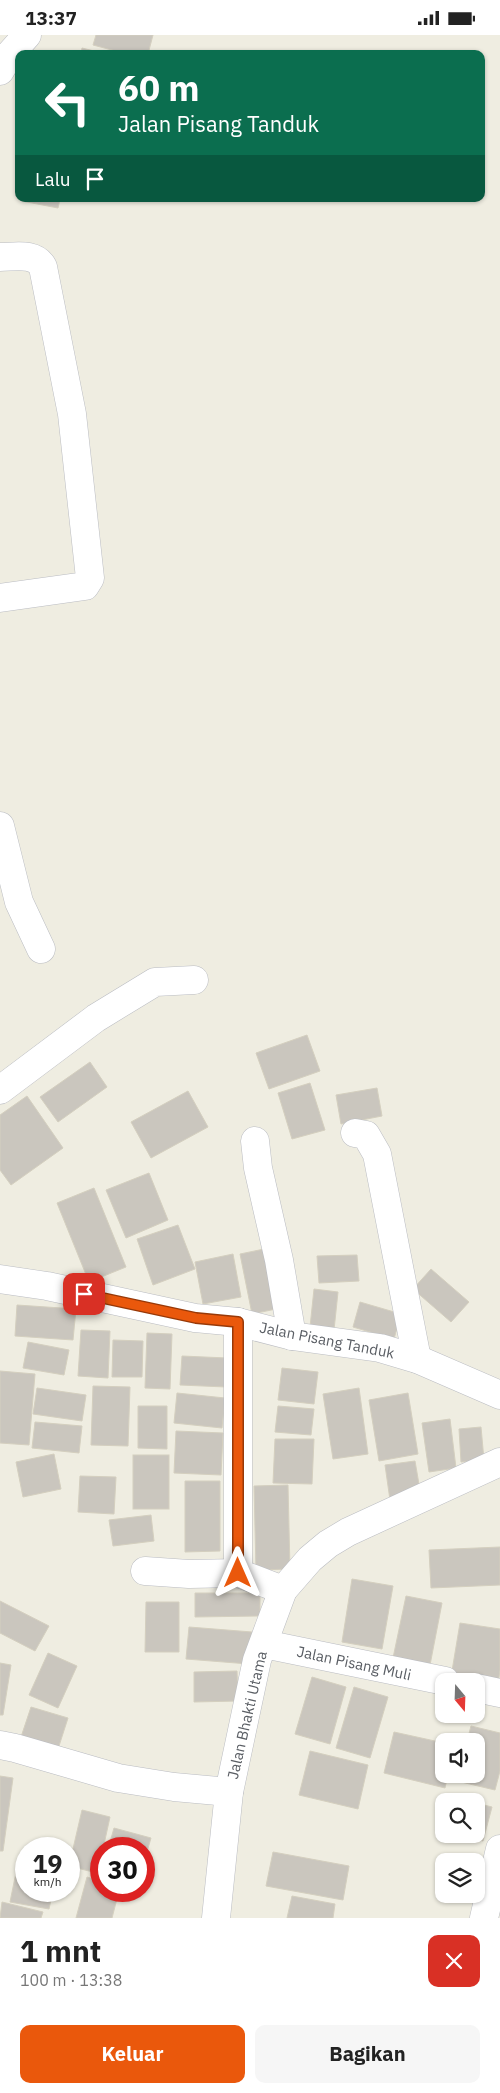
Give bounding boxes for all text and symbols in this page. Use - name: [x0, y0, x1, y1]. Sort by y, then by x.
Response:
- text: 13:37: [25, 6, 77, 30]
- text: 60 m: [118, 65, 200, 111]
- icon: left: [35, 70, 100, 135]
- text: Jalan Pisang Tanduk: [118, 109, 319, 138]
- icon: arrive: [81, 165, 109, 193]
- text: Lalu: [35, 167, 71, 191]
- pin: [63, 1273, 105, 1315]
- icon: arrive: [70, 1280, 98, 1308]
- street label: Jalan Pisang Tanduk: [258, 1318, 396, 1362]
- position arrow: [211, 1546, 263, 1598]
- street label: Jalan Pisang Muli: [295, 1642, 413, 1684]
- street label: Jalan Bhakti Utama: [223, 1649, 271, 1781]
- north arrow: [435, 1673, 485, 1723]
- map controls: [435, 1673, 485, 1903]
- button: sound: [435, 1733, 485, 1783]
- button: search: [435, 1793, 485, 1843]
- speed limit sign: 30: [90, 1837, 155, 1902]
- text: 19: [32, 1847, 63, 1880]
- button: layers: [435, 1853, 485, 1903]
- text: km/h: [33, 1874, 62, 1889]
- text: 1 mnt: [20, 1931, 101, 1970]
- button: close: [428, 1935, 480, 1987]
- text: 100 m · 13:38: [20, 1970, 122, 1990]
- button: Keluar: [20, 2025, 245, 2083]
- button: Bagikan: [255, 2025, 480, 2083]

